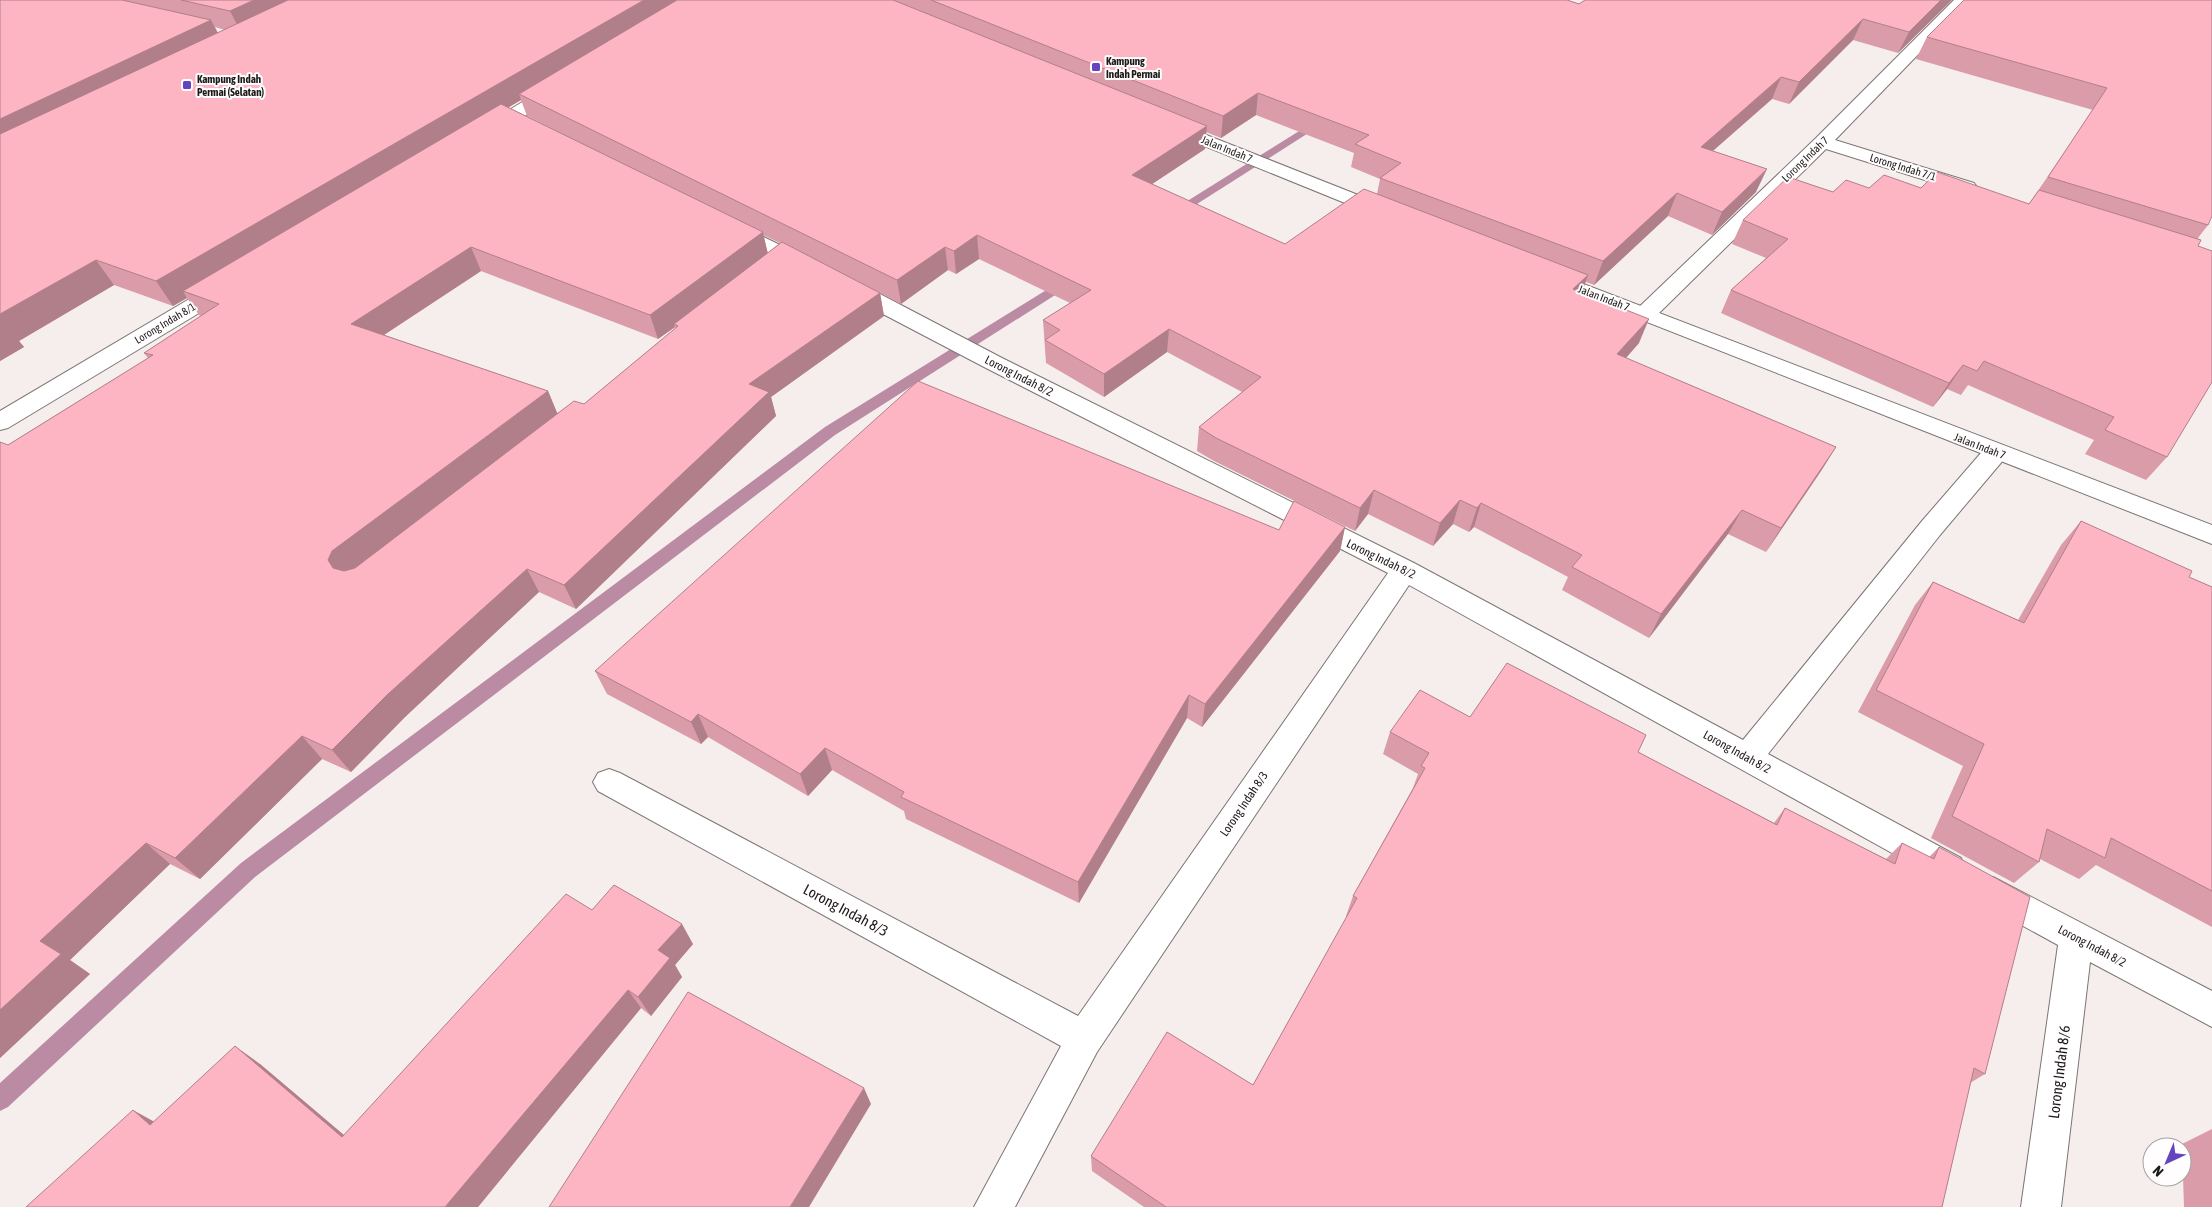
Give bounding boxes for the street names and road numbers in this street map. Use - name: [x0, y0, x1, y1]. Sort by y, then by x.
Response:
- street label: Jalan Indah 7: [1200, 133, 1254, 165]
- street label: Lorong Indah 7: [1779, 134, 1831, 184]
- street label: Lorong Indah 7/1: [1868, 151, 1938, 183]
- street label: Jalan Indah 7: [1577, 283, 1631, 313]
- street label: Lorong Indah 8/1: [132, 300, 198, 346]
- street label: Lorong Indah 8/2: [982, 353, 1056, 399]
- street label: Jalan Indah 7: [1953, 431, 2007, 461]
- street label: Lorong Indah 8/2: [1344, 536, 1418, 582]
- street label: Lorong Indah 8/2: [1701, 728, 1773, 776]
- street label: Lorong Indah 8/3: [1217, 769, 1271, 839]
- street label: Lorong Indah 8/3: [801, 880, 891, 940]
- street label: Lorong Indah 8/2: [2056, 922, 2128, 970]
- street label: Lorong Indah 8/6: [2045, 1024, 2073, 1120]

